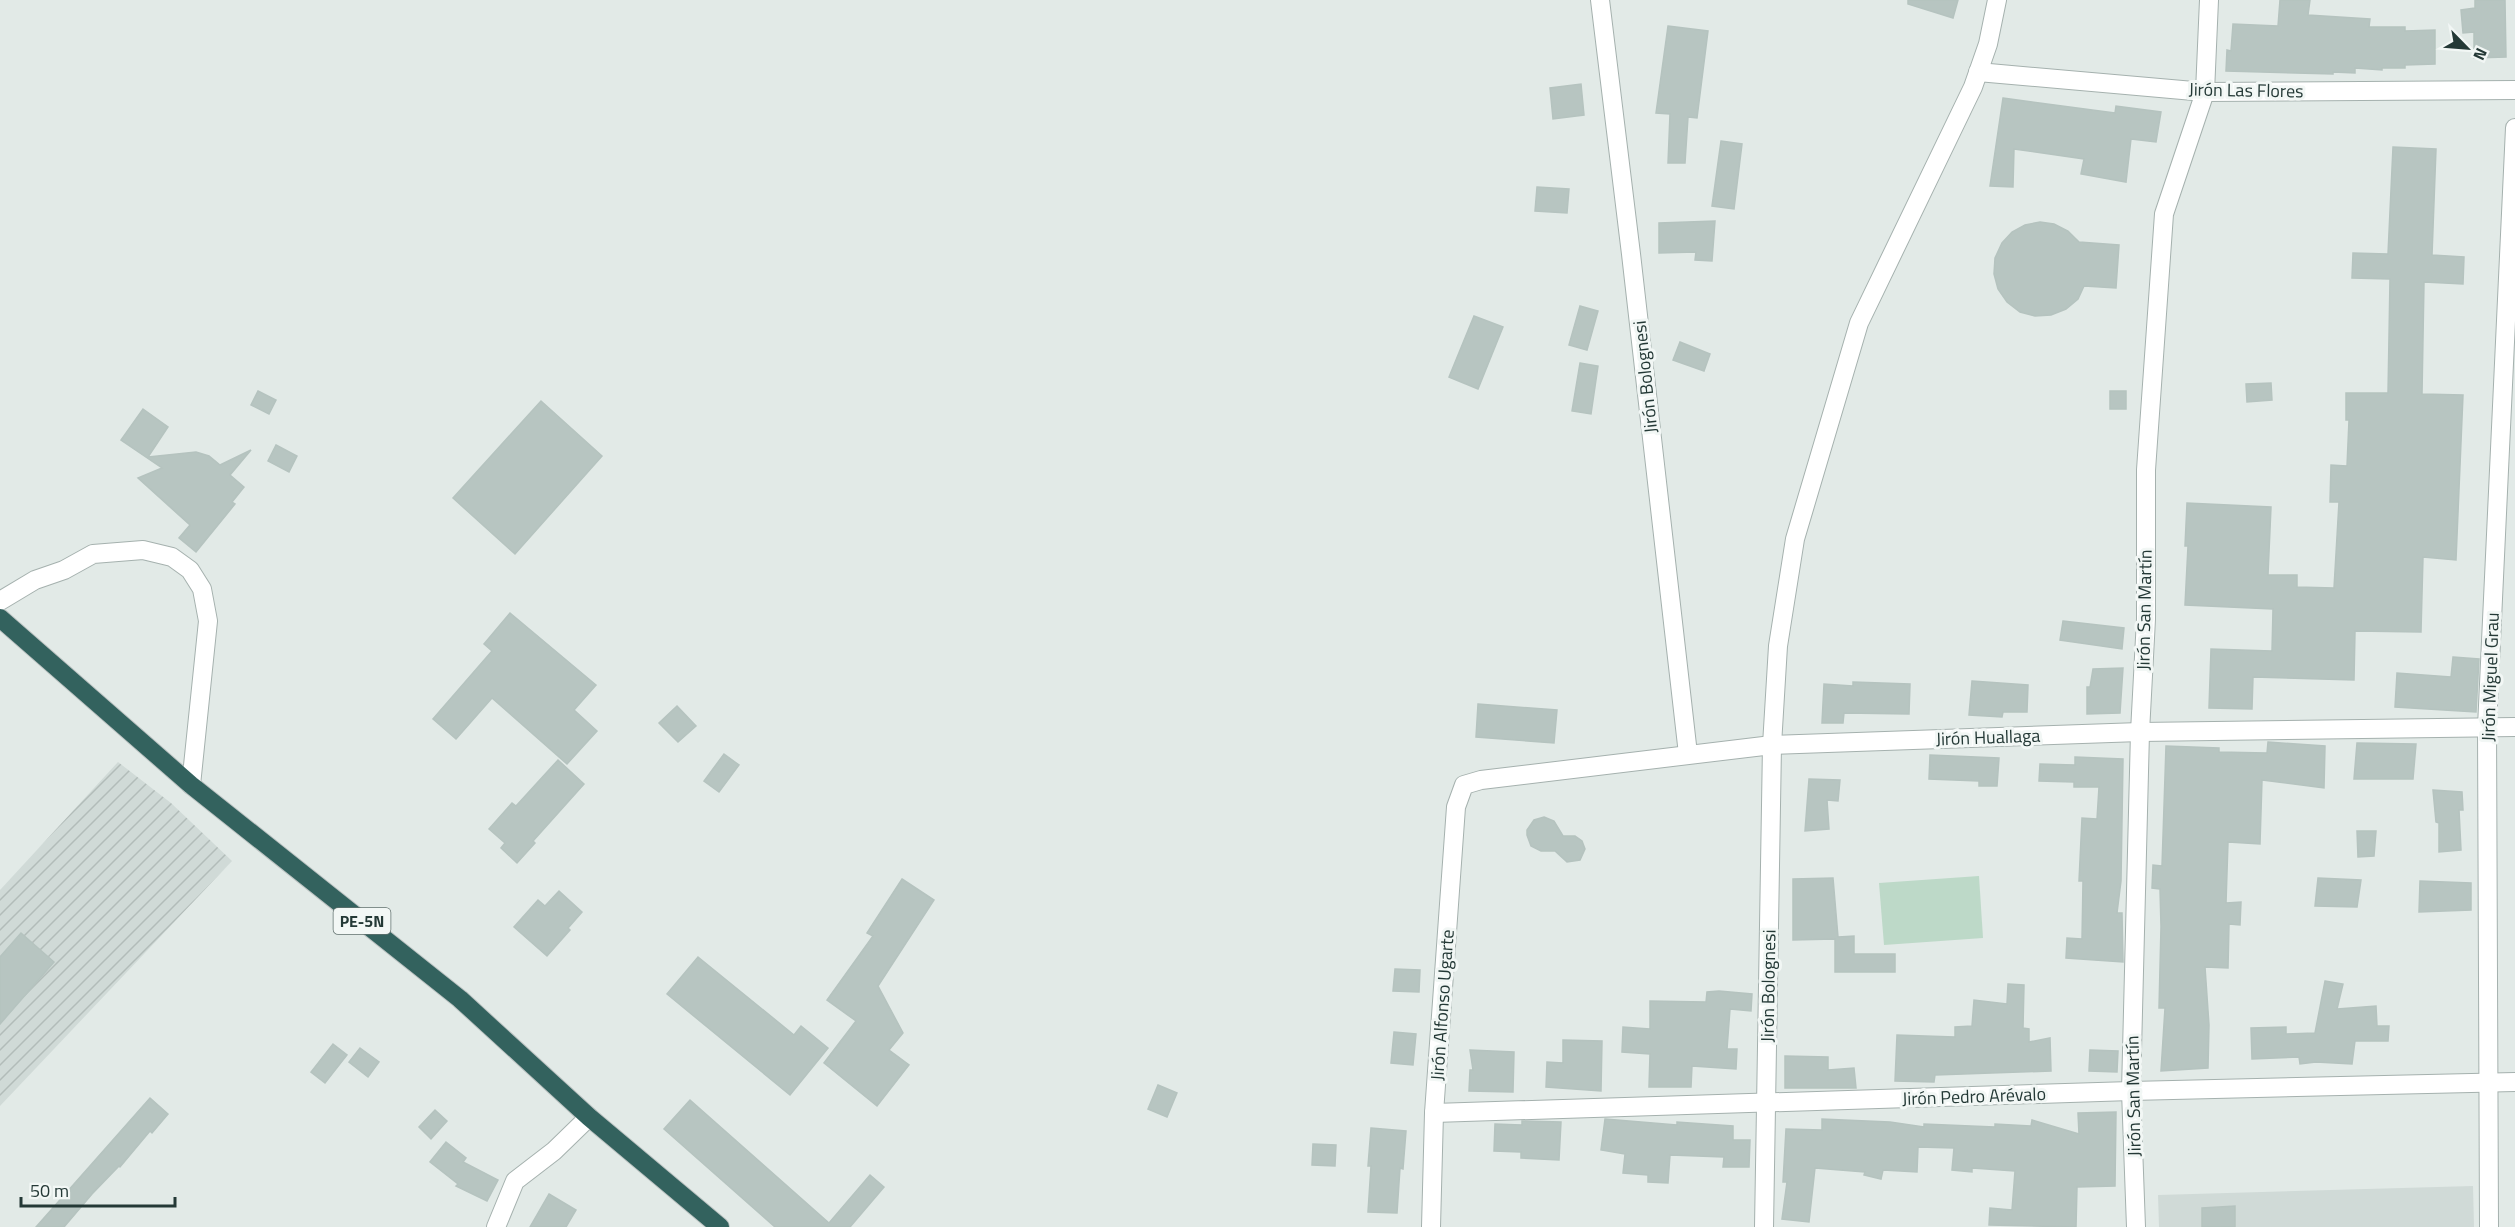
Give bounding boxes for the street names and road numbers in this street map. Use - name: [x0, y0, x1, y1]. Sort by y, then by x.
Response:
- street label: Jirón Las Flores: [2188, 75, 2304, 105]
- street label: Jirón Bolognesi: [1626, 319, 1664, 435]
- street label: Jirón San Martín: [2129, 549, 2159, 671]
- street label: Jirón Miguel Grau: [2474, 612, 2506, 742]
- street label: Jirón Huallaga: [1935, 722, 2041, 752]
- road number: PE-5N: [334, 908, 391, 934]
- street label: Jirón Alfonso Ugarte: [1423, 929, 1461, 1081]
- street label: Jirón Bolognesi: [1754, 929, 1782, 1043]
- street label: Jirón San Martín: [2118, 1035, 2148, 1157]
- street label: Jirón Pedro Arévalo: [1902, 1080, 2046, 1112]

